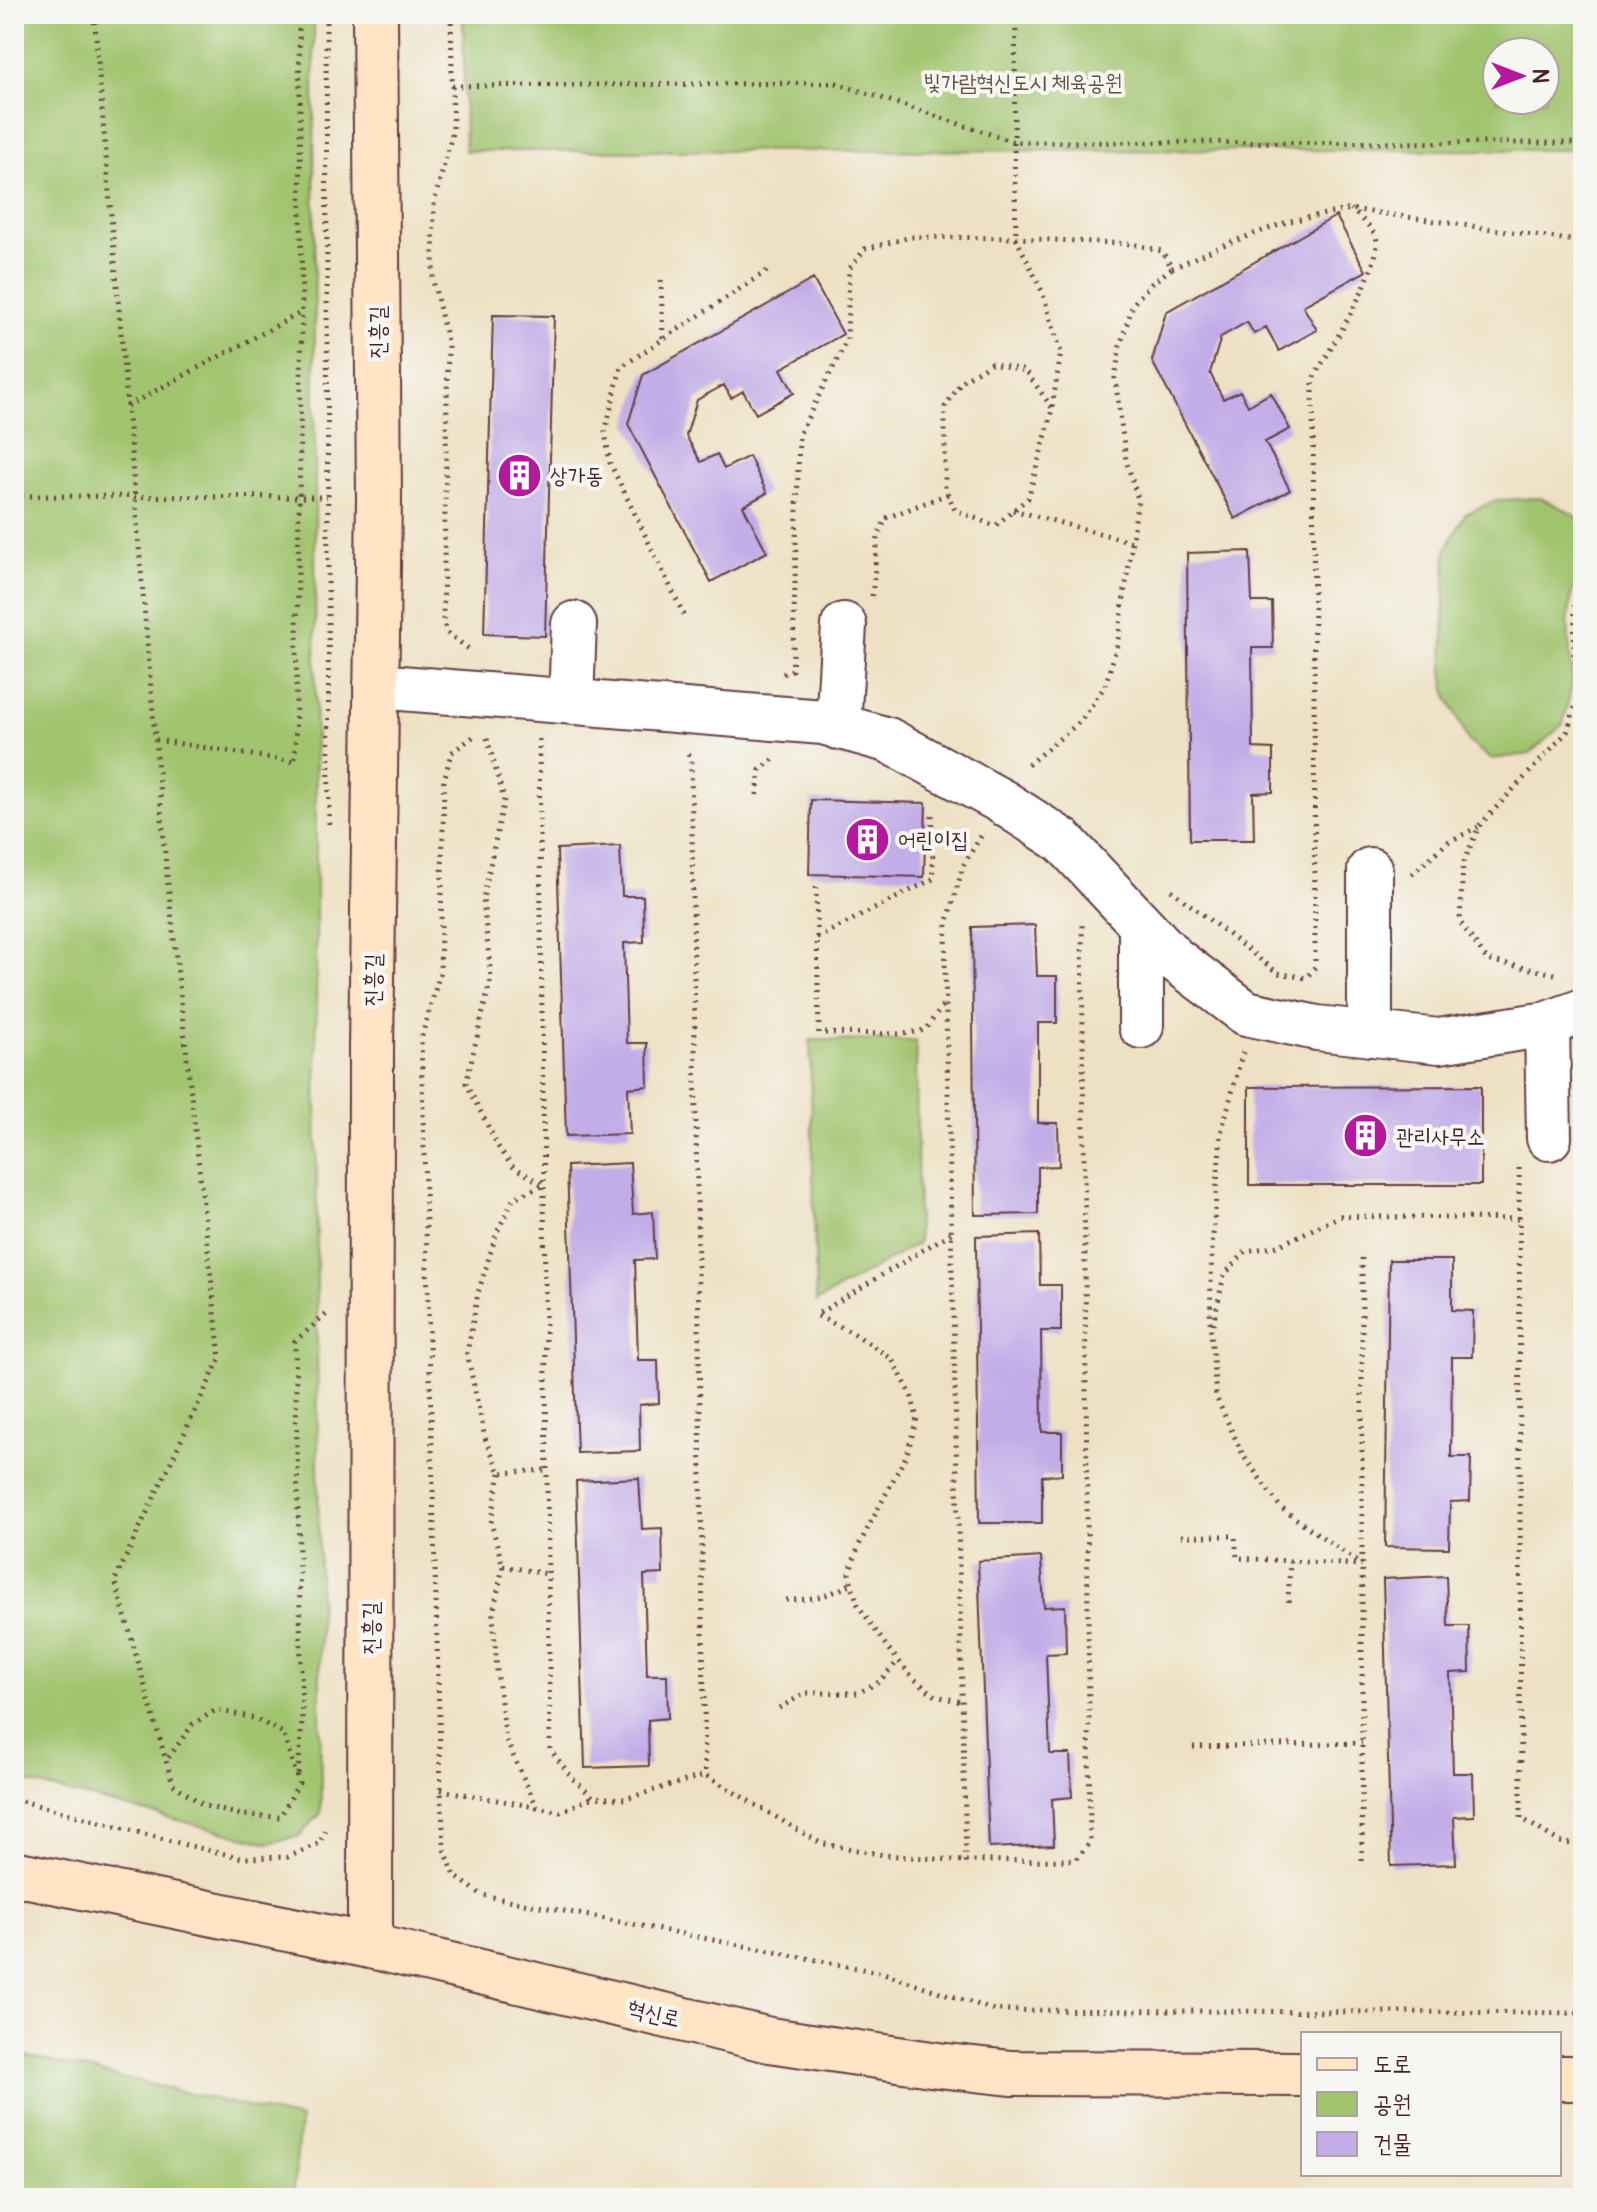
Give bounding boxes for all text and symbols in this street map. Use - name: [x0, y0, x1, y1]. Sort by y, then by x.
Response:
- north arrow: [1481, 36, 1561, 116]
- park label: 빛가람혁신도시 체육공원: [923, 69, 1123, 97]
- text: N: [1526, 69, 1554, 84]
- street label: 진흥길: [364, 305, 392, 359]
- building icon: 상가동: [495, 451, 543, 499]
- place label: 상가동: [550, 462, 603, 490]
- building icon: 어린이집: [843, 815, 891, 863]
- place label: 어린이집: [898, 826, 969, 854]
- street label: 진흥길: [359, 953, 387, 1007]
- building icon: 관리사무소: [1341, 1112, 1389, 1160]
- place label: 관리사무소: [1396, 1123, 1485, 1151]
- street label: 진흥길: [357, 1601, 385, 1655]
- street label: 혁신로: [625, 1994, 683, 2034]
- legend: [1301, 2032, 1561, 2176]
- text: 도로: [1373, 2050, 1412, 2079]
- text: 공원: [1373, 2090, 1412, 2119]
- text: 건물: [1373, 2130, 1412, 2159]

